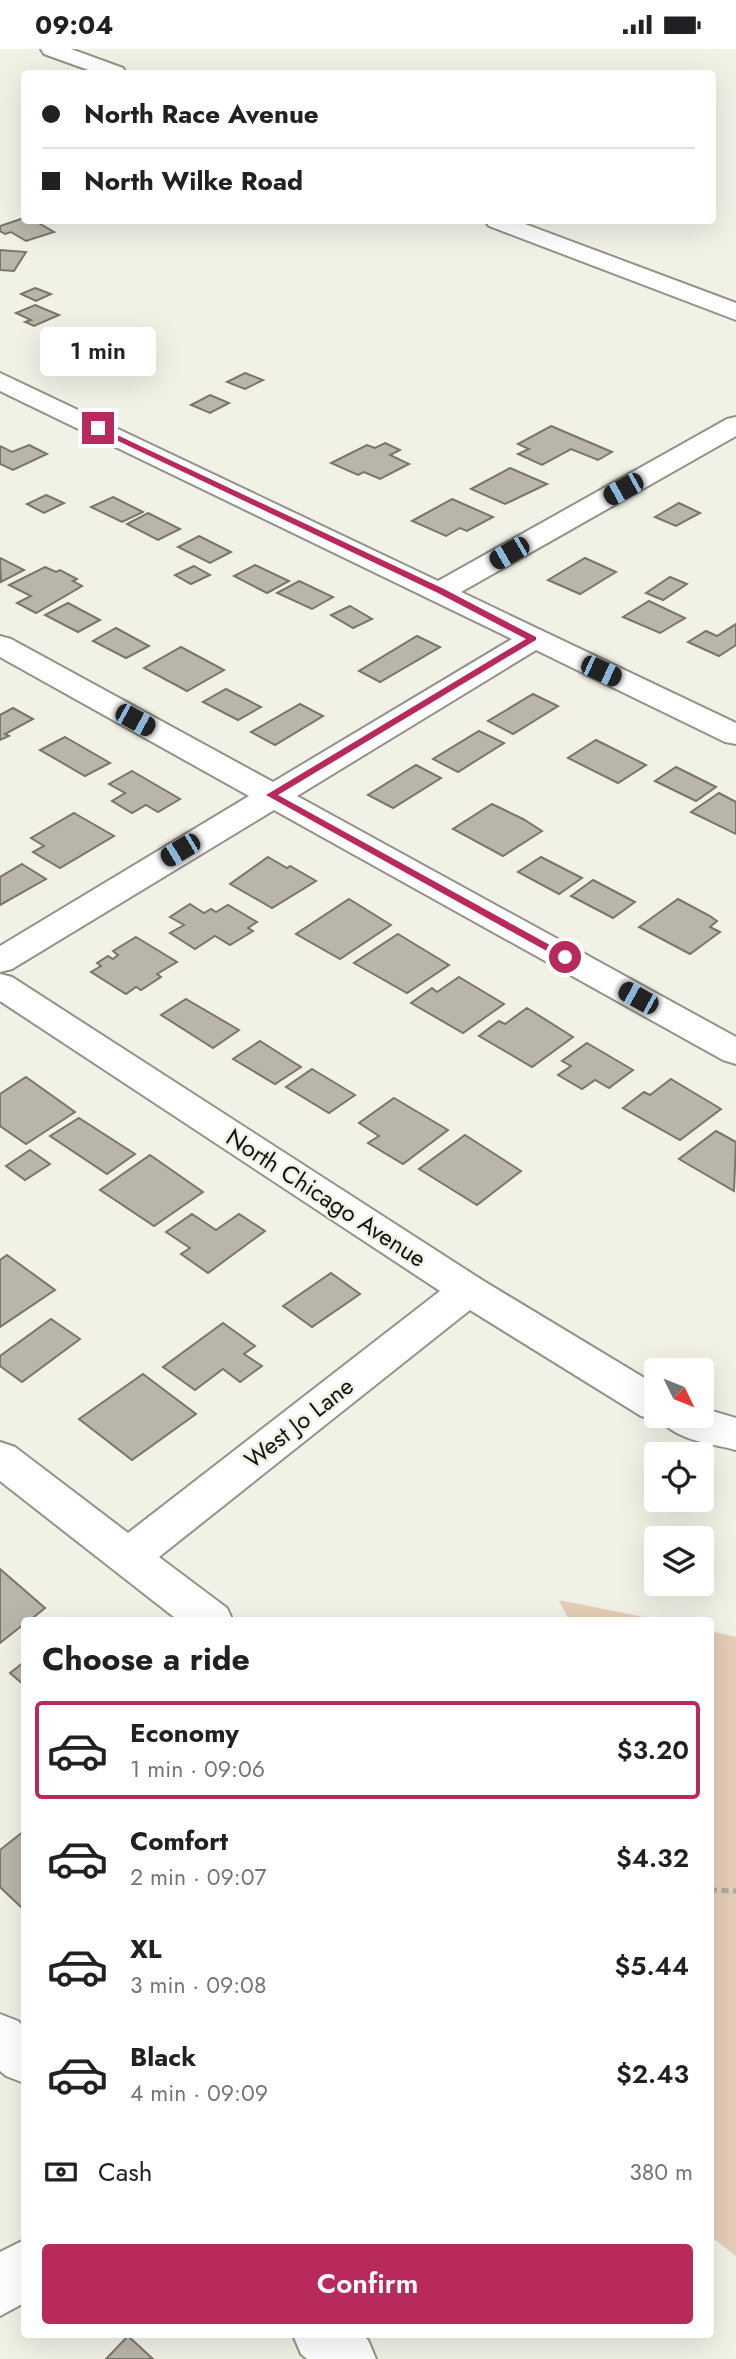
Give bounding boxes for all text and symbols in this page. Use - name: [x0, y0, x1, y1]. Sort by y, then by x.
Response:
- text: 09:04: [35, 6, 113, 44]
- text: North Race Avenue: [84, 95, 319, 133]
- text: North Wilke Road: [84, 162, 303, 200]
- callout: 1 min: [40, 327, 156, 375]
- text: 1 min: [70, 334, 126, 368]
- route end: [82, 412, 114, 444]
- car: [600, 470, 647, 508]
- car: [486, 533, 533, 573]
- car: [578, 653, 625, 689]
- car: [112, 701, 159, 739]
- car: [157, 830, 204, 870]
- route start: [549, 941, 581, 973]
- car: [615, 979, 662, 1017]
- street label: North Chicago Avenue: [219, 1120, 433, 1276]
- north arrow: [644, 1358, 714, 1428]
- map controls: [644, 1358, 714, 1596]
- street label: West Jo Lane: [237, 1369, 361, 1476]
- button: locate: [644, 1442, 714, 1512]
- button: layers: [644, 1526, 714, 1596]
- text: Choose a ride: [42, 1636, 250, 1682]
- text: Economy: [130, 1714, 239, 1752]
- icon: car: [46, 1719, 109, 1782]
- text: $3.20: [617, 1731, 689, 1769]
- text: 1 min · 09:06: [130, 1752, 265, 1786]
- text: Comfort: [130, 1822, 228, 1860]
- icon: car: [46, 1827, 109, 1890]
- text: $4.32: [616, 1839, 689, 1877]
- text: 2 min · 09:07: [130, 1860, 267, 1894]
- text: XL: [130, 1930, 162, 1968]
- icon: car: [46, 1935, 109, 1998]
- text: $5.44: [614, 1947, 689, 1985]
- text: 3 min · 09:08: [130, 1968, 266, 2002]
- text: Black: [130, 2038, 196, 2076]
- icon: car: [46, 2043, 109, 2106]
- text: $2.43: [616, 2055, 689, 2093]
- text: 4 min · 09:09: [130, 2076, 268, 2110]
- icon: cash: [42, 2153, 80, 2191]
- text: Cash: [98, 2153, 152, 2191]
- text: 380 m: [629, 2155, 693, 2189]
- button: Confirm: [42, 2244, 693, 2324]

